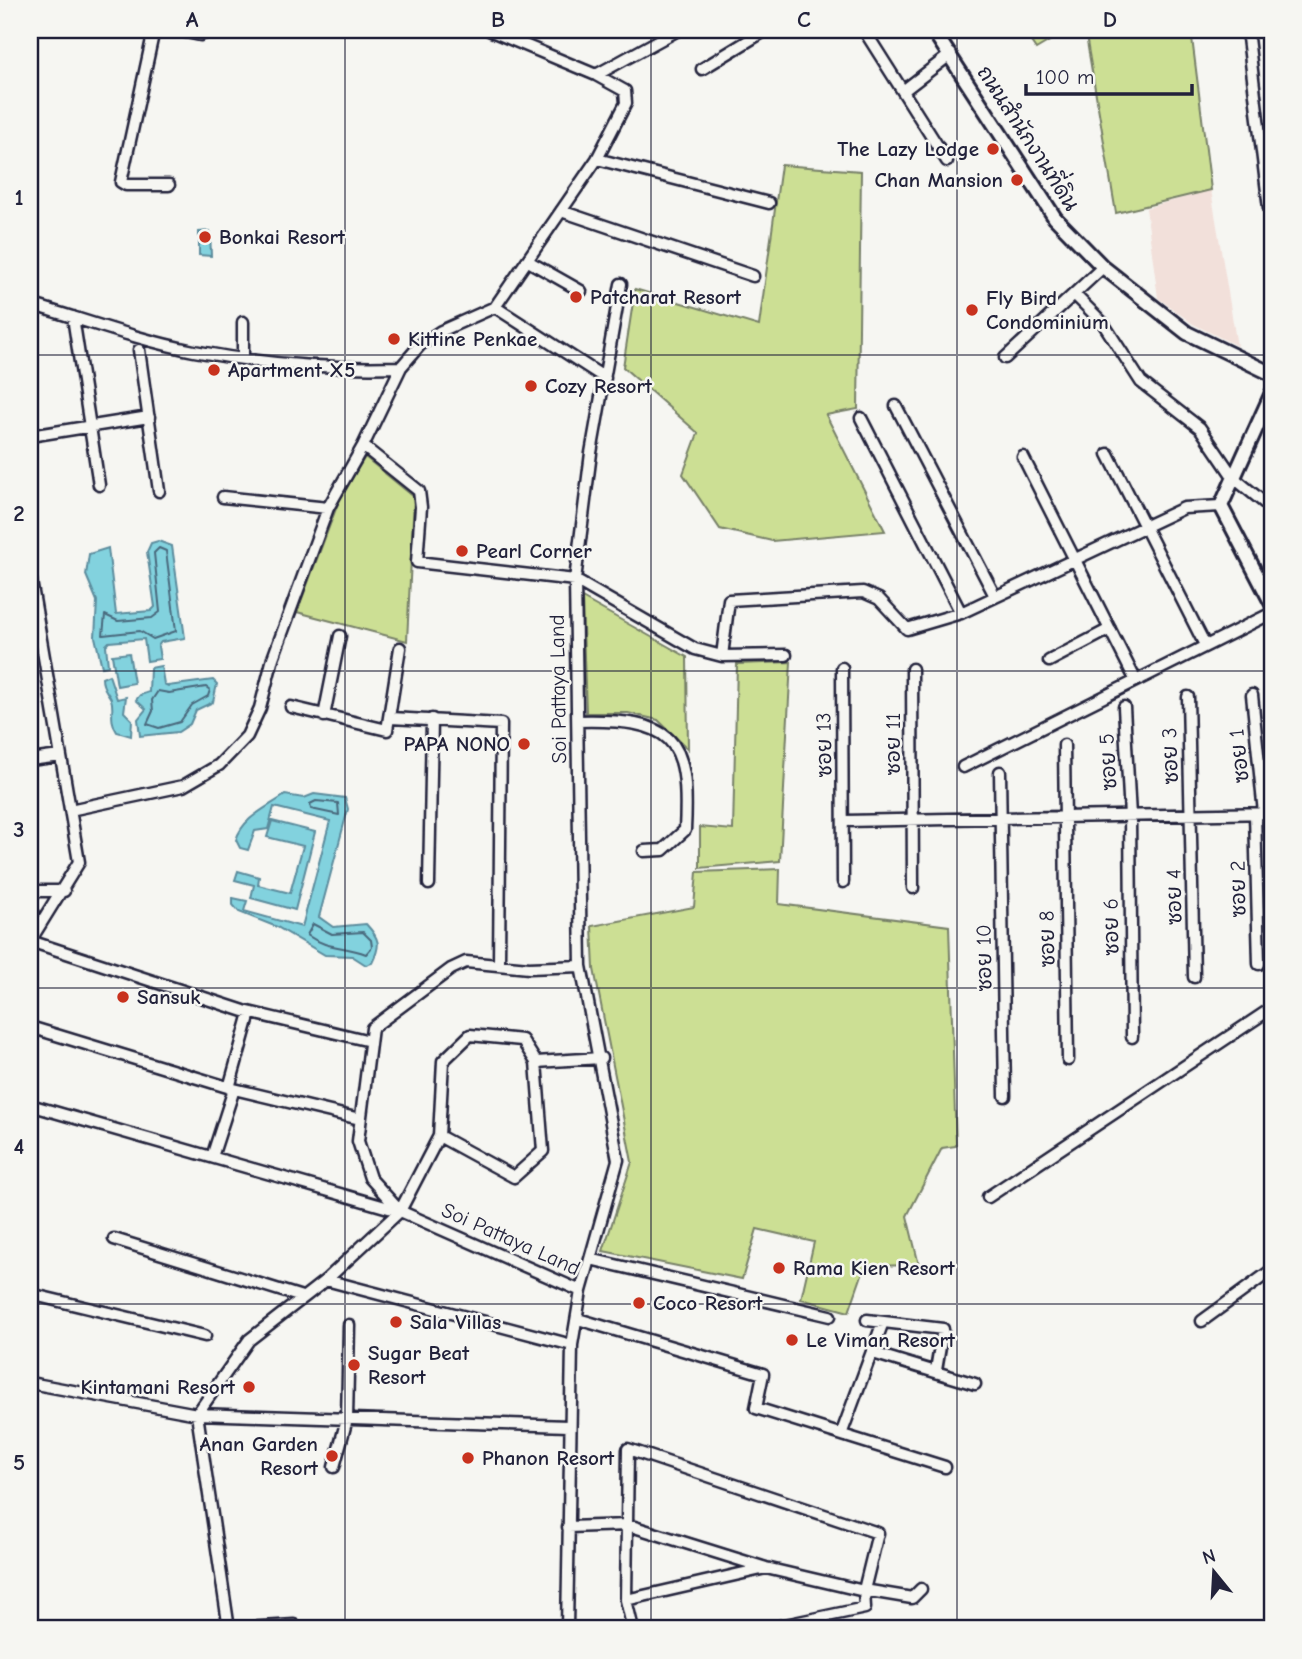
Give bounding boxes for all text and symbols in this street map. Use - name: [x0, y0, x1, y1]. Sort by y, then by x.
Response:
- text: A: [186, 6, 199, 33]
- text: B: [491, 6, 505, 33]
- text: C: [797, 6, 811, 33]
- text: D: [1103, 6, 1117, 33]
- scale bar: [1026, 52, 1192, 96]
- street label: ถนนสำนักงานที่ดิน: [972, 58, 1089, 215]
- text: 100 m: [1036, 65, 1094, 89]
- place label: The Lazy Lodge: [837, 137, 979, 161]
- marker: The Lazy Lodge: [985, 141, 1001, 157]
- place label: Chan Mansion: [874, 168, 1003, 192]
- marker: Chan Mansion: [1009, 172, 1025, 188]
- text: 1: [14, 184, 24, 211]
- place label: Bonkai Resort: [219, 225, 346, 249]
- marker: Bonkai Resort: [197, 229, 213, 245]
- place label: Patcharat Resort: [590, 285, 742, 309]
- place label: Fly Bird Condominium: [986, 286, 1109, 334]
- marker: Patcharat Resort: [568, 289, 584, 305]
- marker: Fly Bird Condominium: [964, 302, 980, 318]
- place label: Kittine Penkae: [408, 327, 537, 351]
- marker: Kittine Penkae: [386, 331, 402, 347]
- place label: Apartment X5: [228, 358, 355, 382]
- marker: Apartment X5: [206, 362, 222, 378]
- place label: Cozy Resort: [545, 374, 653, 398]
- marker: Cozy Resort: [523, 378, 539, 394]
- text: 2: [13, 500, 25, 527]
- place label: Pearl Corner: [476, 539, 592, 563]
- marker: Pearl Corner: [454, 543, 470, 559]
- street label: Soi Pattaya Land: [545, 614, 571, 764]
- street label: ซอย 13: [811, 712, 837, 778]
- street label: ซอย 11: [881, 713, 905, 775]
- street label: ซอย 3: [1157, 727, 1183, 785]
- street label: ซอย 1: [1224, 728, 1254, 784]
- place label: PAPA NONO: [404, 732, 510, 756]
- street label: ซอย 5: [1095, 733, 1121, 791]
- marker: PAPA NONO: [516, 736, 532, 752]
- text: 3: [13, 816, 25, 843]
- street label: ซอย 2: [1226, 860, 1250, 918]
- street label: ซอย 4: [1162, 869, 1186, 925]
- street label: ซอย 6: [1098, 898, 1124, 956]
- street label: ซอย 8: [1035, 910, 1059, 968]
- street label: ซอย 10: [971, 924, 997, 992]
- place label: Sansuk: [137, 985, 201, 1009]
- marker: Sansuk: [115, 989, 131, 1005]
- text: 4: [14, 1133, 25, 1160]
- street label: Soi Pattaya Land: [438, 1198, 584, 1280]
- place label: Rama Kien Resort: [793, 1256, 956, 1280]
- marker: Rama Kien Resort: [771, 1260, 787, 1276]
- place label: Coco Resort: [653, 1291, 763, 1315]
- marker: Coco Resort: [631, 1295, 647, 1311]
- place label: Sala Villas: [410, 1310, 501, 1334]
- marker: Sala Villas: [388, 1314, 404, 1330]
- place label: Le Viman Resort: [806, 1328, 956, 1352]
- marker: Le Viman Resort: [784, 1332, 800, 1348]
- place label: Sugar Beat Resort: [368, 1341, 470, 1389]
- marker: Sugar Beat Resort: [346, 1357, 362, 1373]
- place label: Kintamani Resort: [81, 1375, 236, 1399]
- marker: Kintamani Resort: [241, 1379, 257, 1395]
- place label: Anan Garden Resort: [199, 1432, 319, 1480]
- place label: Phanon Resort: [482, 1446, 615, 1470]
- marker: Anan Garden Resort: [324, 1448, 340, 1464]
- text: 5: [13, 1449, 25, 1476]
- marker: Phanon Resort: [460, 1450, 476, 1466]
- north arrow: [1180, 1536, 1250, 1606]
- text: N: [1200, 1544, 1218, 1569]

